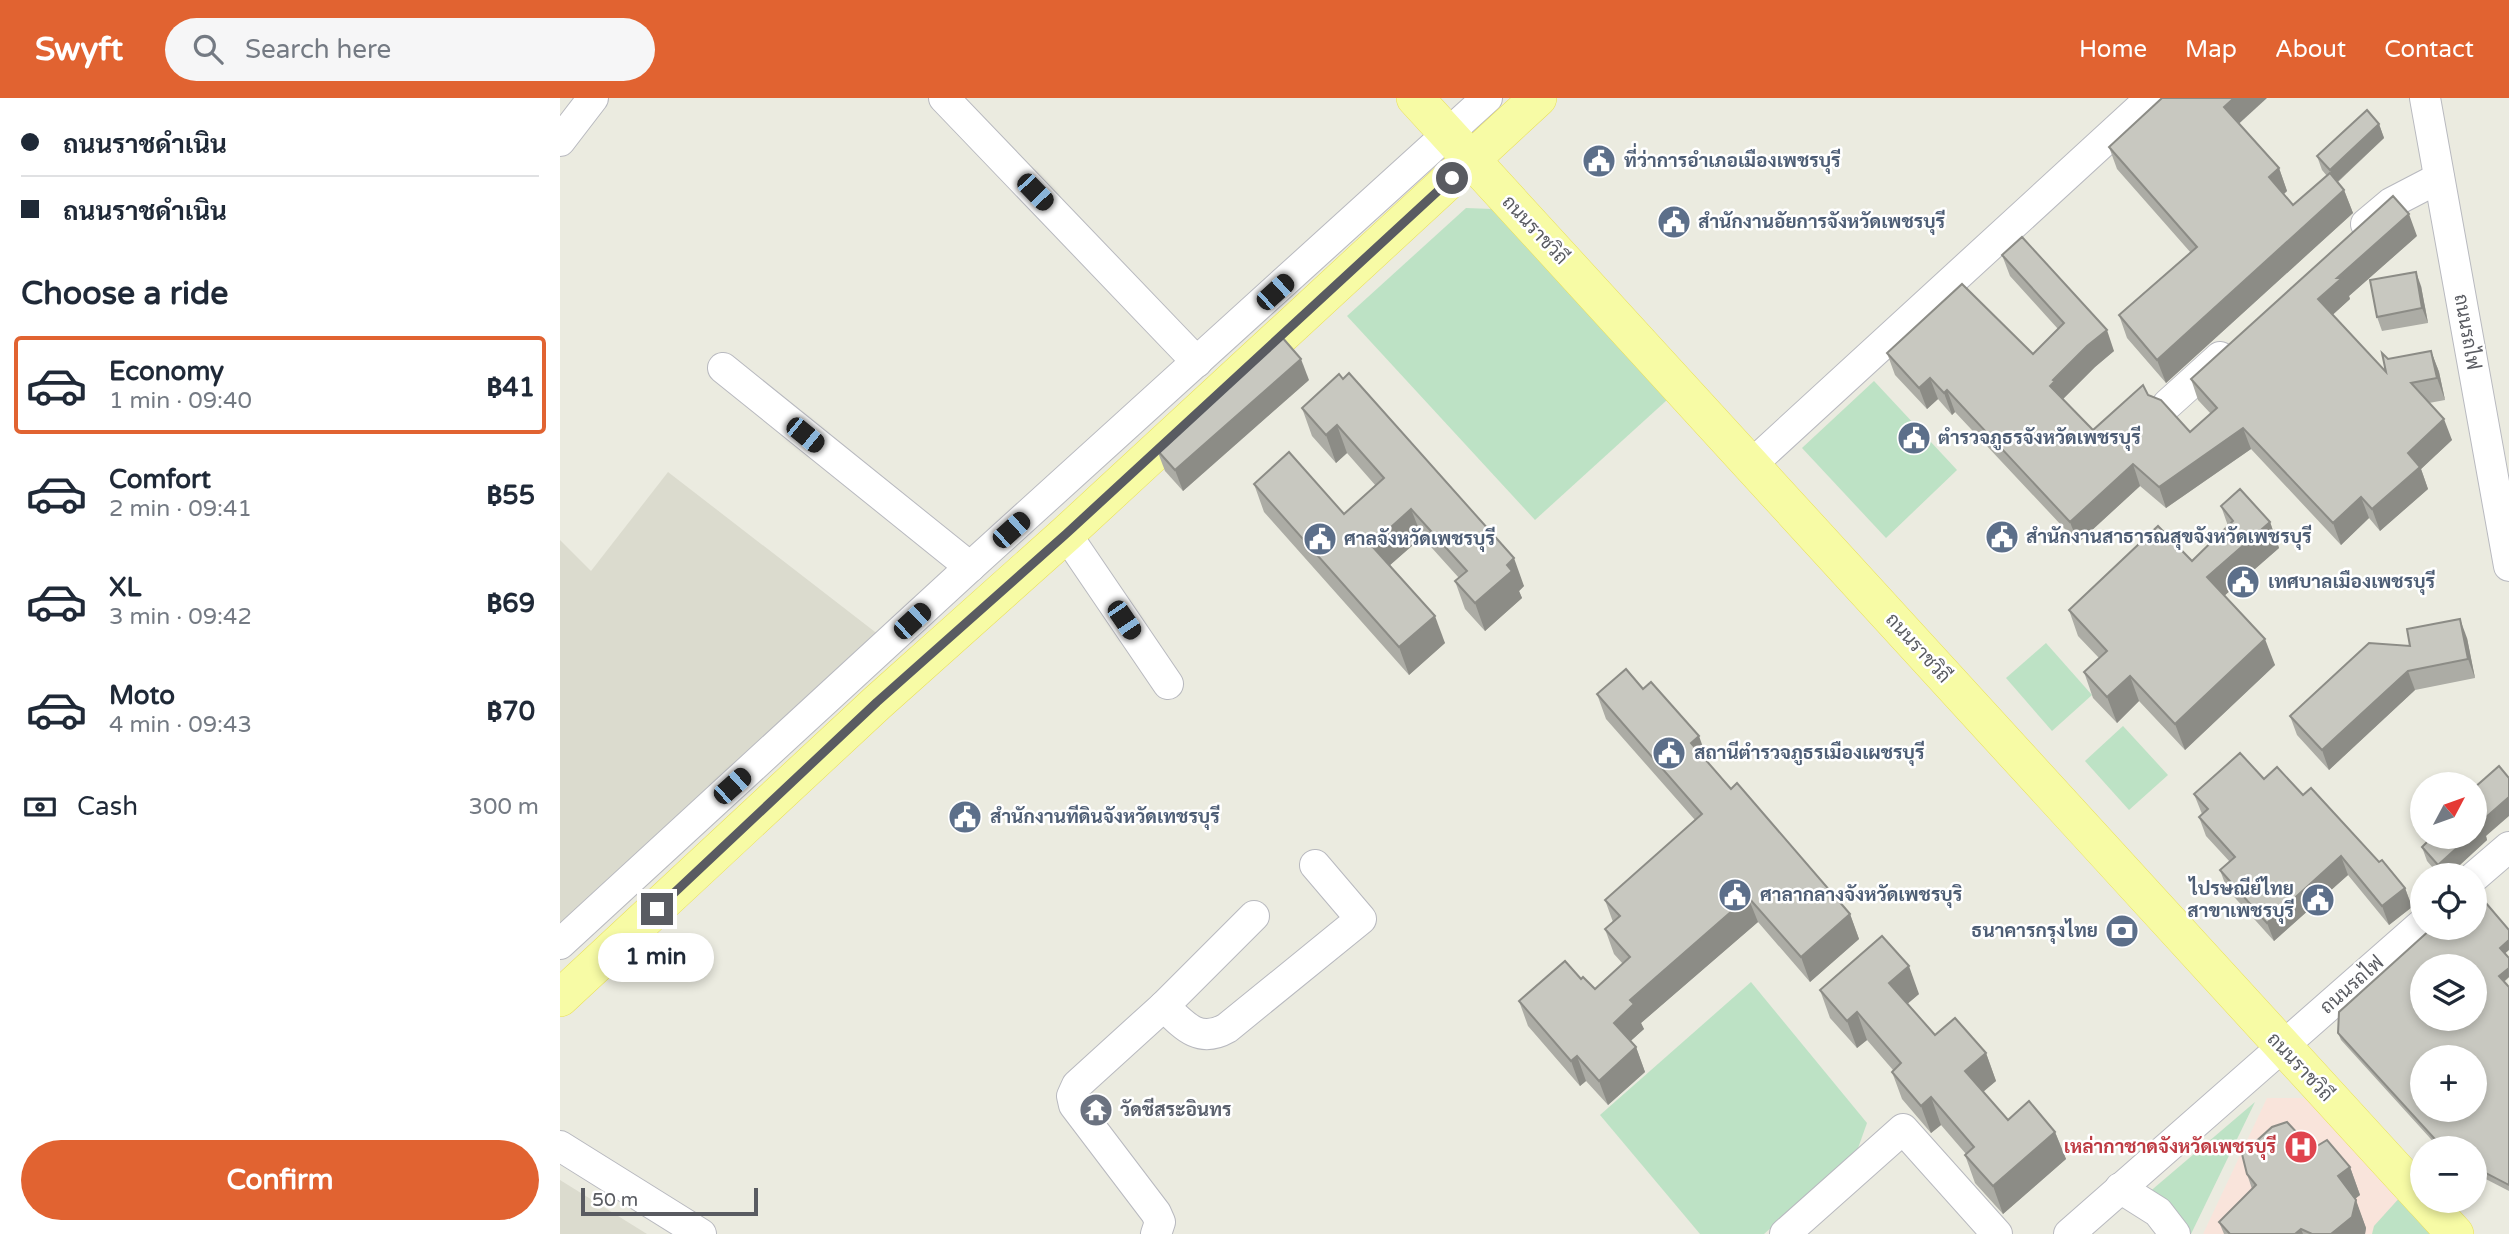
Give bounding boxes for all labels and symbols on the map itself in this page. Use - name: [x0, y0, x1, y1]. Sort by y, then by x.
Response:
- public building icon: ที่ว่าการอำเภอเมืองเพชรบุรี: [1580, 142, 1618, 180]
- place label: ที่ว่าการอำเภอเมืองเพชรบุรี: [1624, 143, 1841, 175]
- route start: [1436, 162, 1468, 194]
- car: [1013, 170, 1058, 214]
- street label: ถนนราชวิถี: [1498, 190, 1574, 269]
- public building icon: สำนักงานอัยการจังหวัดเพชรบุรี: [1655, 203, 1693, 241]
- place label: สำนักงานอัยการจังหวัดเพชรบุรี: [1698, 209, 1945, 236]
- car: [1253, 270, 1298, 314]
- street label: ถนนรถไฟ: [2450, 292, 2486, 372]
- car: [783, 414, 828, 456]
- public building icon: ตำรวจภูธรจังหวัดเพชรบุรี: [1895, 419, 1933, 457]
- place label: ตำรวจภูธรจังหวัดเพชรบุรี: [1938, 425, 2141, 452]
- car: [989, 508, 1034, 552]
- public building icon: สำนักงานสาธารณสุขจังหวัดเพชรบุรี: [1983, 518, 2021, 556]
- public building icon: ศาลจังหวัดเพชรบุรี: [1301, 520, 1339, 558]
- place label: สำนักงานสาธารณสุขจังหวัดเพชรบุรี: [2026, 524, 2312, 551]
- place label: ศาลจังหวัดเพชรบุรี: [1344, 526, 1495, 553]
- public building icon: เทศบาลเมืองเพชรบุรี: [2224, 563, 2262, 601]
- place label: เทศบาลเมืองเพชรบุรี: [2268, 569, 2435, 596]
- car: [1104, 597, 1145, 643]
- car: [890, 599, 935, 643]
- street label: ถนนราชวิถี: [1881, 607, 1956, 687]
- public building icon: สถานีตำรวจภูธรเมืองเผชรบุรี: [1650, 734, 1688, 772]
- place label: สถานีตำรวจภูธรเมืองเผชรบุรี: [1694, 740, 1924, 767]
- car: [710, 764, 755, 808]
- north arrow: [2410, 772, 2487, 849]
- public building icon: สำนักงานทีดินจังหวัดเทชรบุรี: [946, 798, 984, 836]
- place label: สำนักงานทีดินจังหวัดเทชรบุรี: [990, 804, 1220, 831]
- public building icon: ศาลากลางจังหวัดเพชรบุริ: [1716, 876, 1754, 914]
- place label: ไปรษณีย์ไทย สาขาเพชรบุรี: [2187, 876, 2294, 925]
- public building icon: ไปรษณีย์ไทย สาขาเพชรบุรี: [2299, 881, 2337, 919]
- place label: ศาลากลางจังหวัดเพชรบุริ: [1760, 883, 1962, 909]
- route end: [641, 893, 673, 925]
- bank icon: ธนาคารกรุงไทย: [2103, 912, 2141, 950]
- place label: ธนาคารกรุงไทย: [1971, 918, 2098, 945]
- callout: 1 min: [599, 934, 715, 982]
- street label: ถนนรถไฟ: [2315, 950, 2388, 1018]
- street label: ถนนราชวิถี: [2263, 1027, 2339, 1106]
- temple icon: วัดชีสระอินทร: [1077, 1091, 1115, 1129]
- place label: วัดชีสระอินทร: [1120, 1097, 1232, 1121]
- hospital icon: เหล่ากาชาดจังหวัดเพชรบุรี: [2282, 1128, 2320, 1166]
- place label: เหล่ากาชาดจังหวัดเพชรบุรี: [2064, 1134, 2276, 1161]
- scale bar: [581, 1185, 758, 1217]

